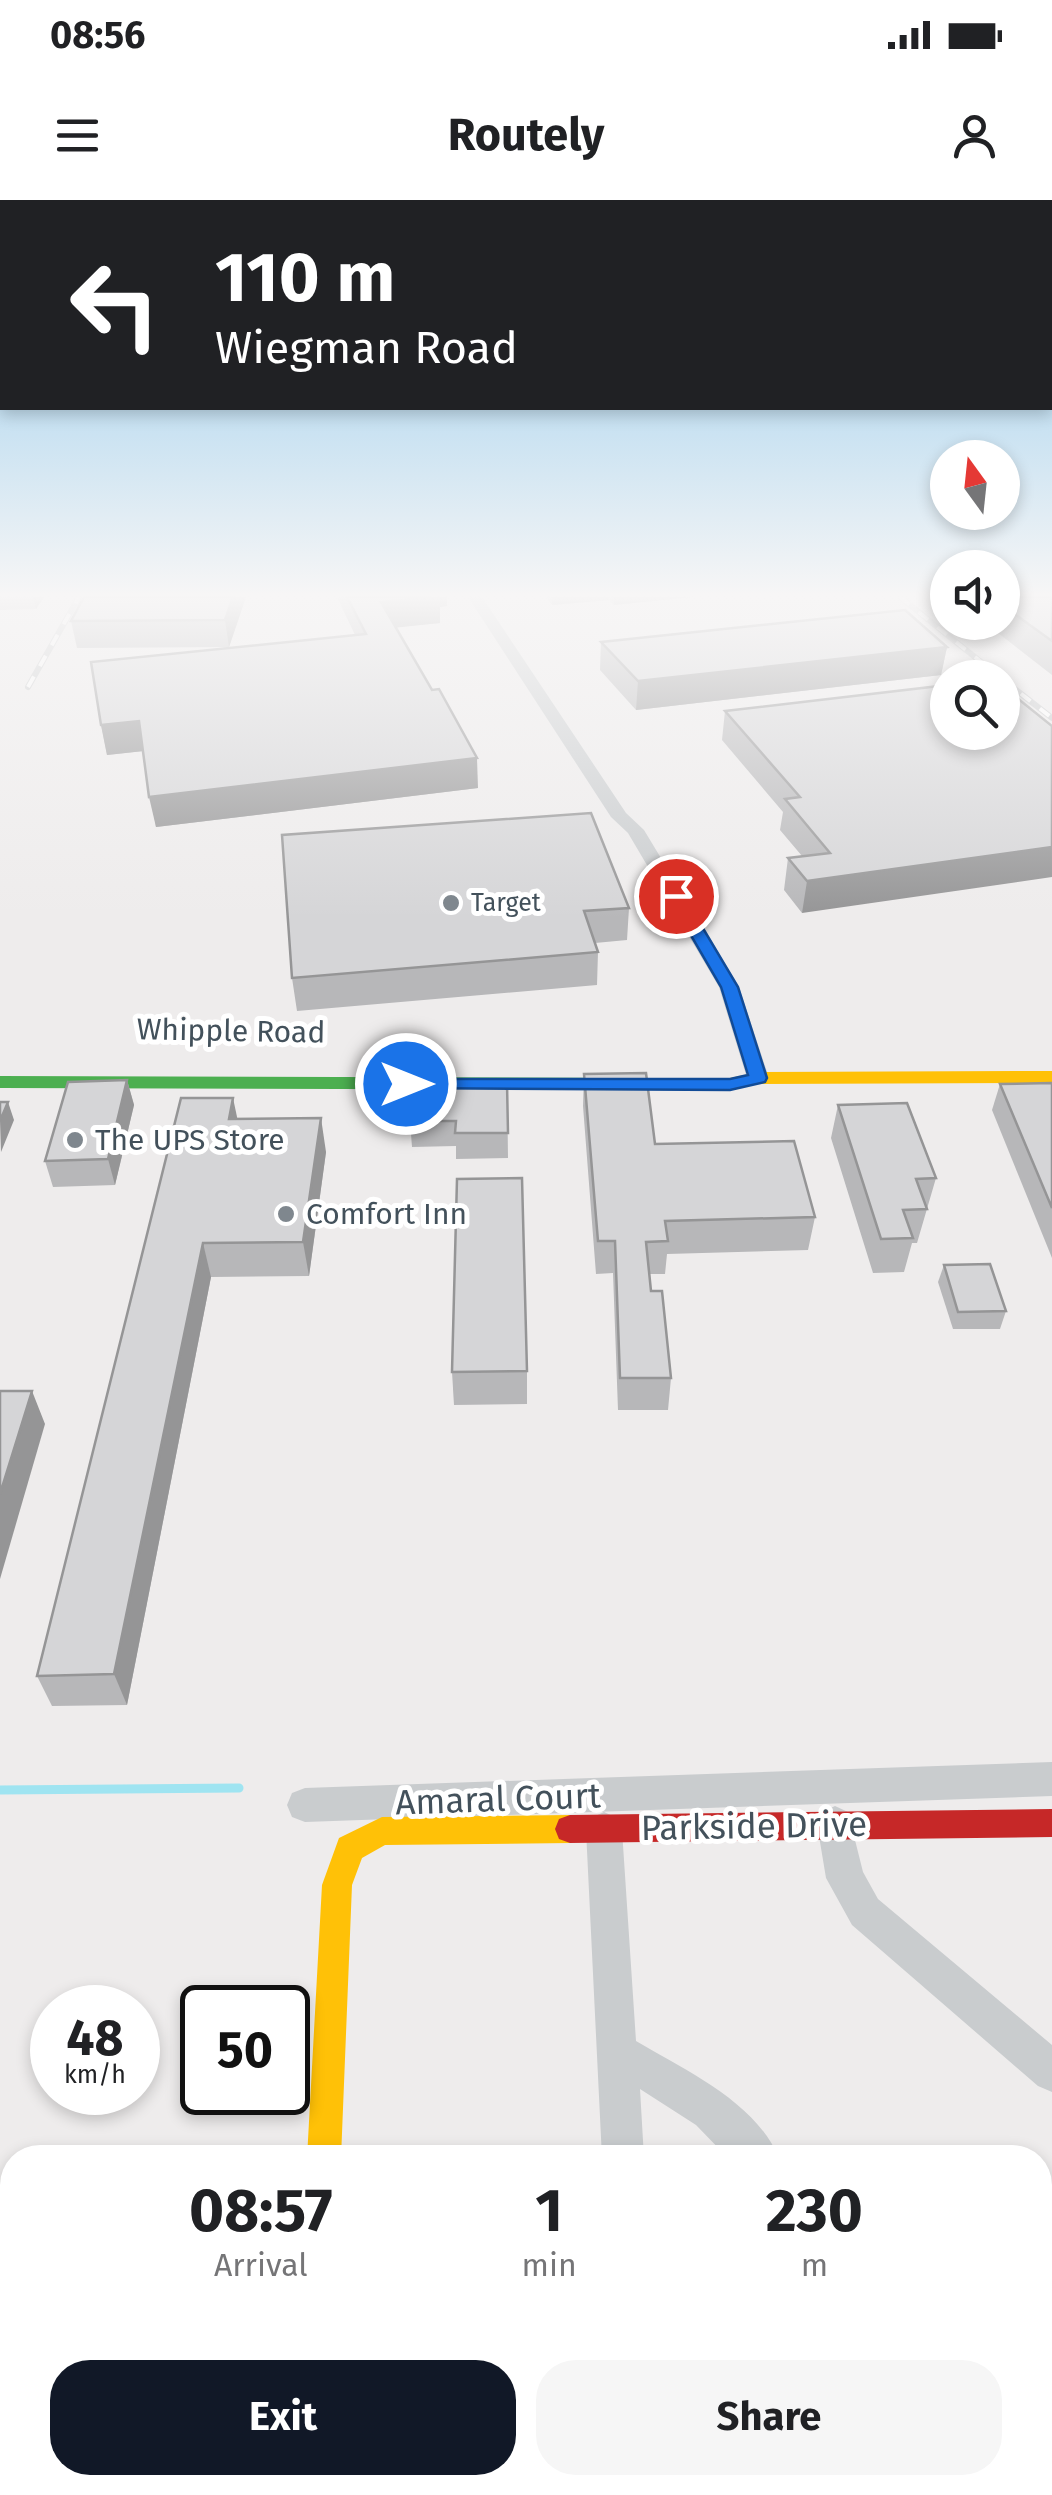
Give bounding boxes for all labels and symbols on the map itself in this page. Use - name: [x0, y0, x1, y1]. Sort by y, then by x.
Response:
- north arrow: [930, 440, 1020, 530]
- pin: [634, 854, 719, 939]
- place label: Target: [471, 888, 542, 918]
- marker: Target: [440, 892, 462, 914]
- street label: Whipple Road: [136, 1011, 326, 1051]
- position arrow: [354, 1032, 458, 1136]
- place label: The UPS Store: [95, 1122, 285, 1158]
- marker: The UPS Store: [64, 1129, 86, 1151]
- place label: Comfort Inn: [306, 1196, 467, 1232]
- marker: Comfort Inn: [275, 1203, 297, 1225]
- street label: Amaral Court: [395, 1774, 602, 1824]
- street label: Parkside Drive: [641, 1803, 867, 1849]
- speed limit sign: 50: [180, 1985, 310, 2115]

